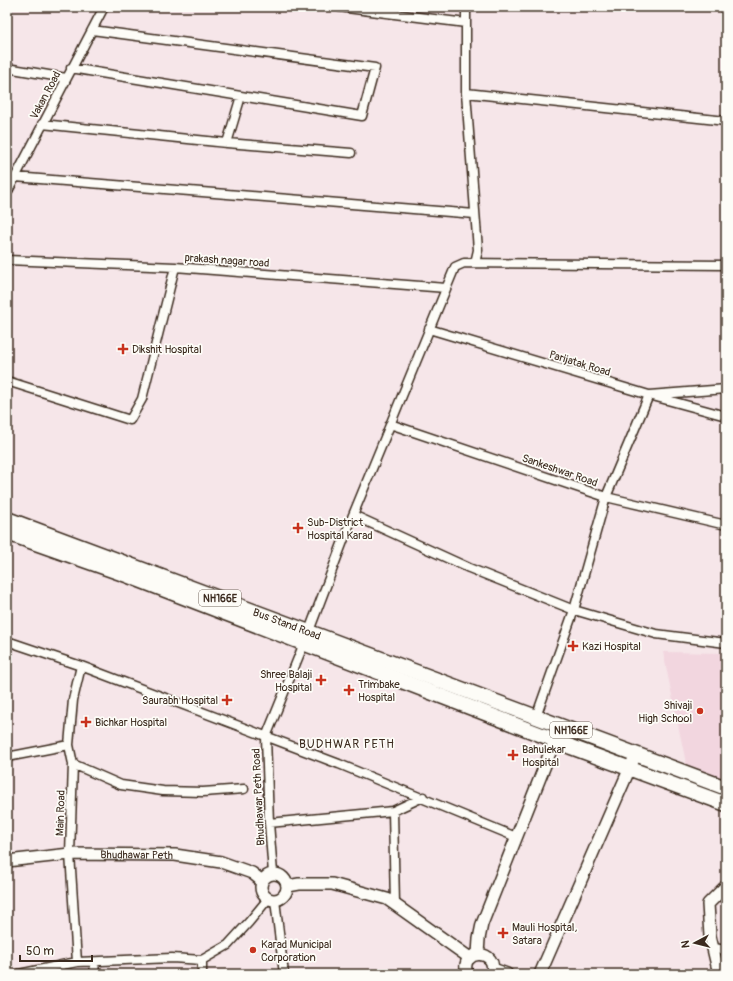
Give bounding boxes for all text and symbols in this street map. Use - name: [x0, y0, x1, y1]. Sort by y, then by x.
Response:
- street label: Vakan Road: [27, 69, 64, 121]
- street label: prakash nagar road: [184, 251, 270, 270]
- marker: Dikshit Hospital: [117, 343, 129, 355]
- place label: Dikshit Hospital: [132, 343, 202, 356]
- street label: Parijatak Road: [548, 348, 612, 379]
- street label: Sankeshwar Road: [520, 451, 599, 490]
- place label: Sub-District Hospital Karad: [307, 516, 373, 542]
- marker: Sub-District Hospital Karad: [292, 522, 304, 534]
- road number: NH166E: [199, 590, 241, 606]
- street label: Bus Stand Road: [251, 606, 323, 643]
- marker: Kazi Hospital: [567, 640, 579, 652]
- place label: Kazi Hospital: [582, 640, 641, 653]
- place label: Shree Balaji Hospital: [260, 668, 312, 694]
- marker: Shree Balaji Hospital: [315, 674, 327, 686]
- place label: Trimbake Hospital: [358, 678, 400, 704]
- marker: Trimbake Hospital: [343, 684, 355, 696]
- place label: Saurabh Hospital: [142, 694, 218, 707]
- marker: Saurabh Hospital: [221, 694, 233, 706]
- place label: Shivaji High School: [638, 699, 692, 725]
- marker: Shivaji High School: [695, 706, 705, 716]
- marker: Bichkar Hospital: [80, 716, 92, 728]
- place label: Bichkar Hospital: [95, 716, 167, 729]
- road number: NH166E: [550, 722, 592, 738]
- district label: BUDHWAR PETH: [299, 737, 395, 752]
- place label: Bahulekar Hospital: [522, 743, 566, 769]
- street label: Bhudhawar Peth Road: [249, 748, 268, 846]
- marker: Bahulekar Hospital: [507, 749, 519, 761]
- street label: Main Road: [53, 790, 68, 836]
- street label: Bhudhawar Peth: [100, 848, 173, 862]
- place label: Mauli Hospital, Satara: [512, 921, 577, 947]
- north arrow: [675, 923, 715, 963]
- marker: Mauli Hospital, Satara: [497, 927, 509, 939]
- scale bar: [20, 937, 92, 963]
- place label: Karad Municipal Corporation: [261, 938, 332, 964]
- text: N: [679, 939, 692, 949]
- text: 50 m: [26, 944, 54, 959]
- marker: Karad Municipal Corporation: [248, 945, 258, 955]

